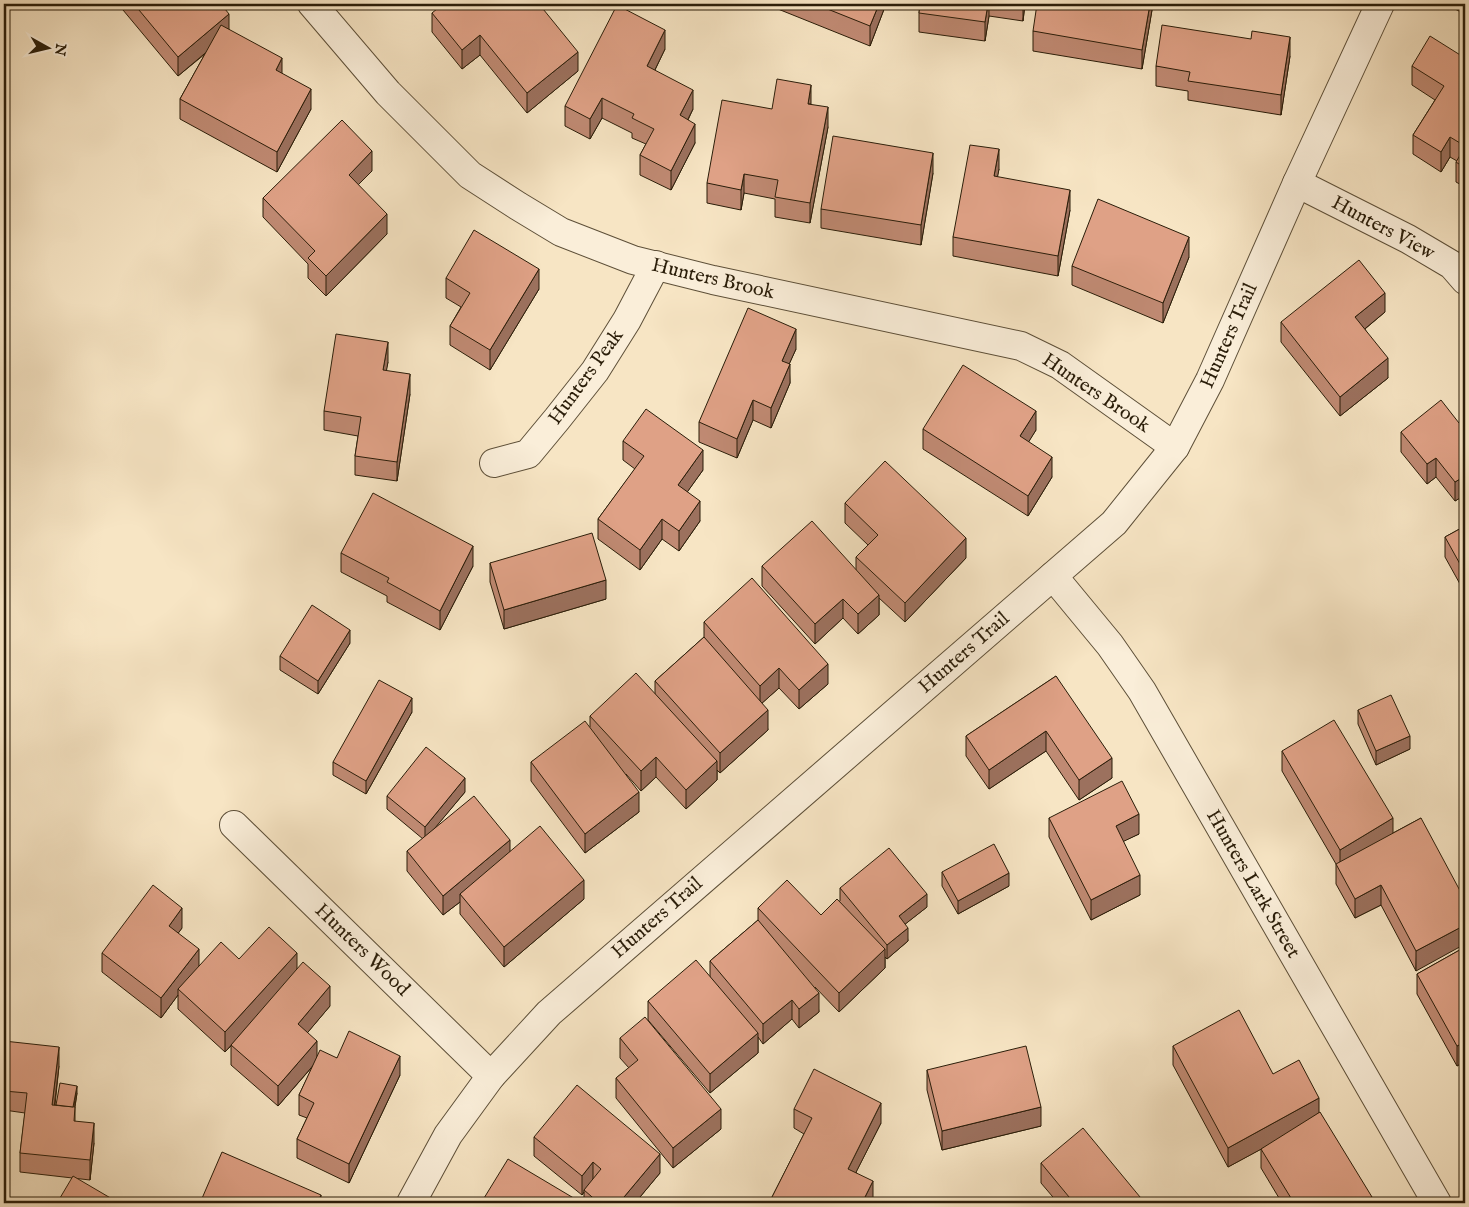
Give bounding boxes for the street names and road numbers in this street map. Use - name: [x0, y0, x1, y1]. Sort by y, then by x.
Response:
- street label: Hunters View: [1327, 190, 1440, 266]
- street label: Hunters Brook: [649, 253, 777, 305]
- street label: Hunters Trail: [1195, 279, 1264, 392]
- street label: Hunters Peak: [543, 324, 629, 430]
- street label: Hunters Brook: [1037, 348, 1155, 439]
- street label: Hunters Trail: [913, 606, 1015, 699]
- street label: Hunters Lark Street: [1200, 805, 1306, 963]
- street label: Hunters Trail: [606, 871, 708, 964]
- street label: Hunters Wood: [309, 898, 415, 1002]

